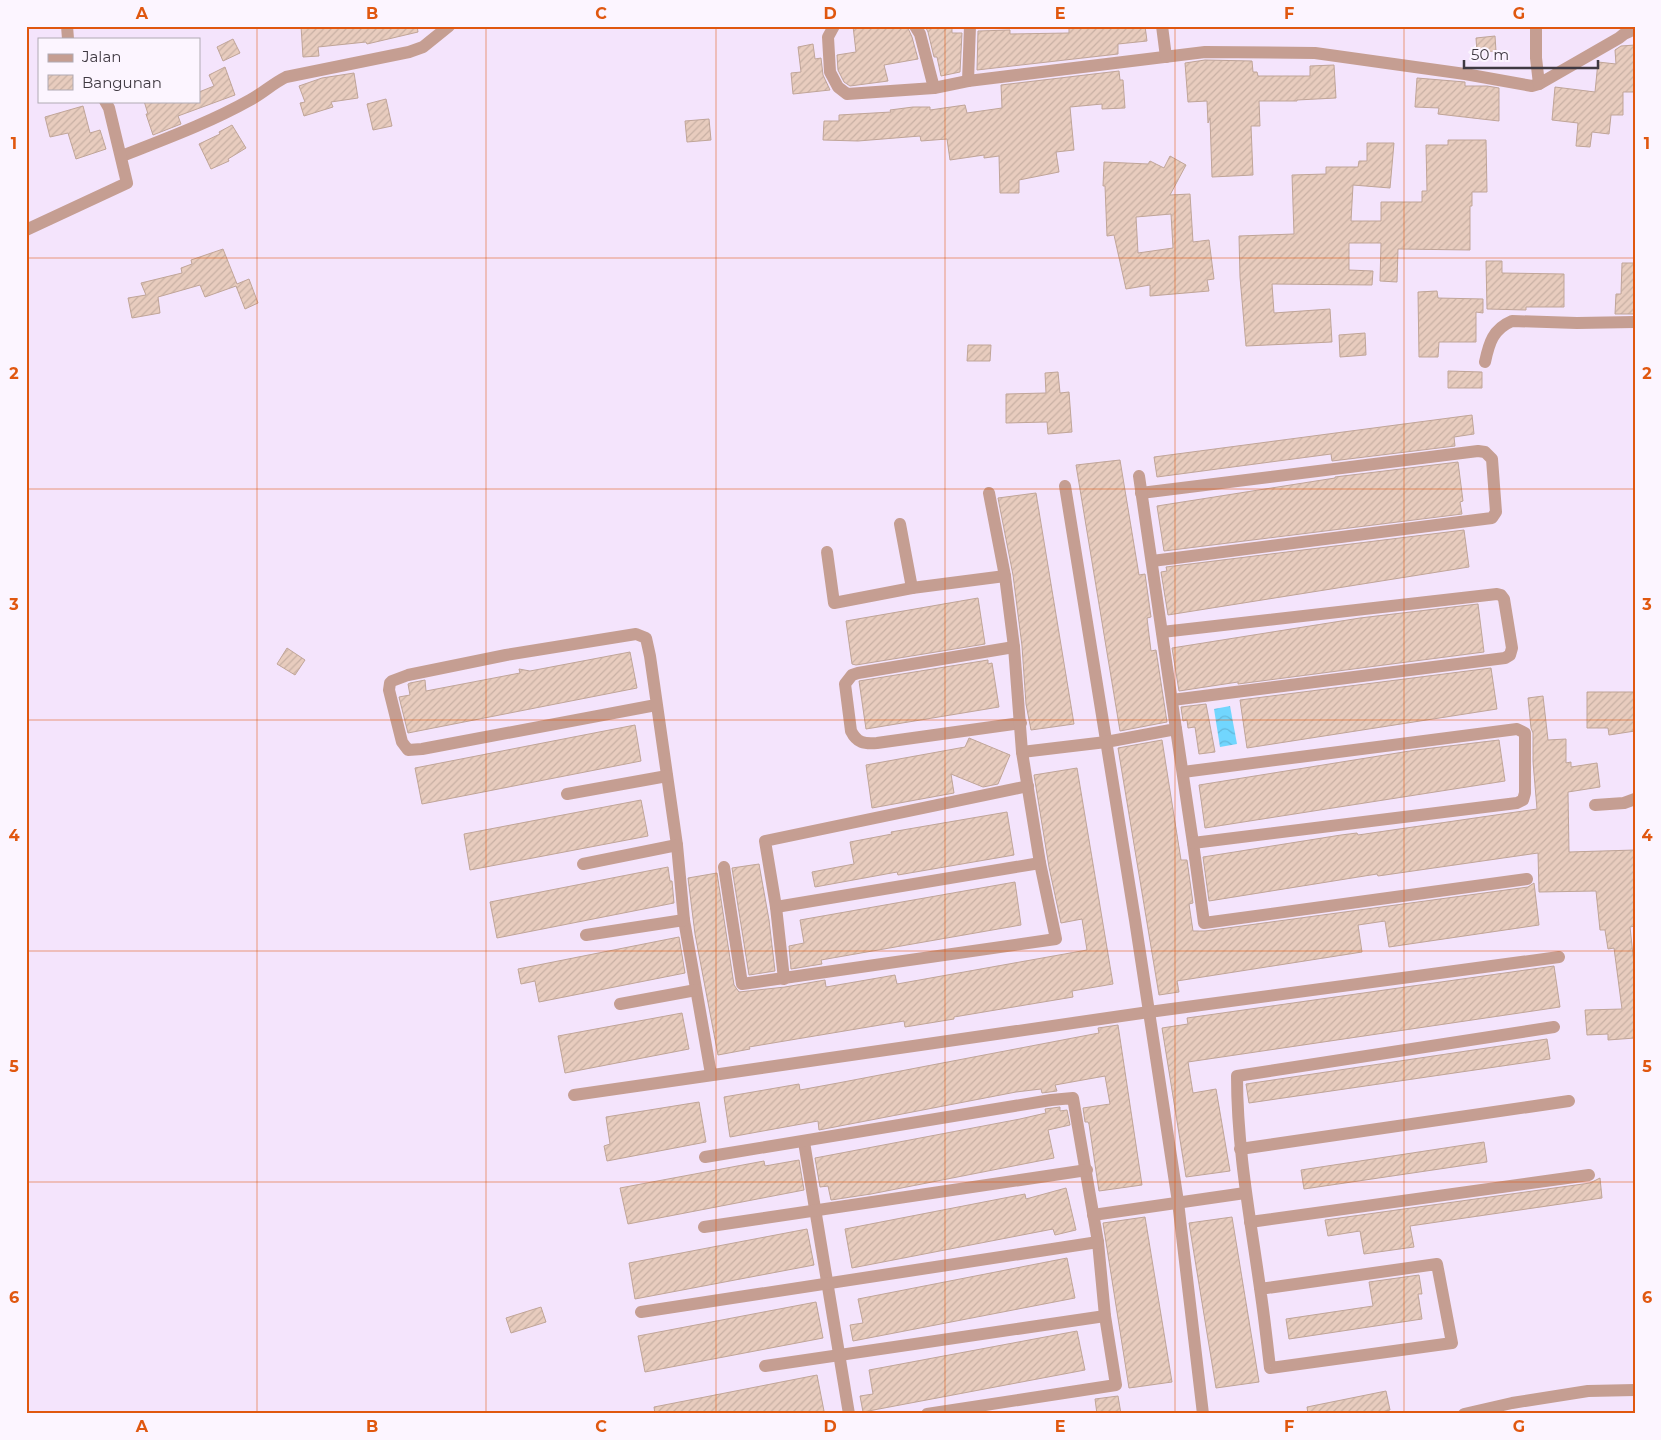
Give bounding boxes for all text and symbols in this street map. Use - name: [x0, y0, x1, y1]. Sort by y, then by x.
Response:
- text: A: [135, 4, 149, 23]
- text: B: [366, 4, 378, 23]
- text: C: [595, 4, 607, 23]
- text: D: [823, 4, 837, 23]
- text: E: [1055, 4, 1065, 23]
- text: F: [1284, 4, 1294, 23]
- text: G: [1513, 4, 1525, 23]
- legend: [38, 38, 200, 102]
- scale bar: [1464, 38, 1597, 70]
- text: 50 m: [1471, 45, 1509, 64]
- text: Jalan: [81, 47, 121, 66]
- text: Bangunan: [82, 73, 162, 92]
- text: 1: [11, 134, 17, 153]
- text: 1: [1644, 134, 1650, 153]
- text: 2: [9, 364, 19, 383]
- text: 2: [1642, 364, 1652, 383]
- text: 3: [8, 595, 19, 614]
- text: 3: [1641, 595, 1652, 614]
- text: 4: [8, 826, 20, 845]
- text: 4: [1641, 826, 1653, 845]
- text: 5: [9, 1057, 19, 1076]
- text: 5: [1642, 1057, 1652, 1076]
- text: 6: [9, 1288, 19, 1307]
- text: 6: [1642, 1288, 1652, 1307]
- text: A: [135, 1417, 149, 1436]
- text: B: [366, 1417, 378, 1436]
- text: C: [595, 1417, 607, 1436]
- text: D: [823, 1417, 837, 1436]
- text: E: [1055, 1417, 1065, 1436]
- text: F: [1284, 1417, 1294, 1436]
- text: G: [1513, 1417, 1525, 1436]

